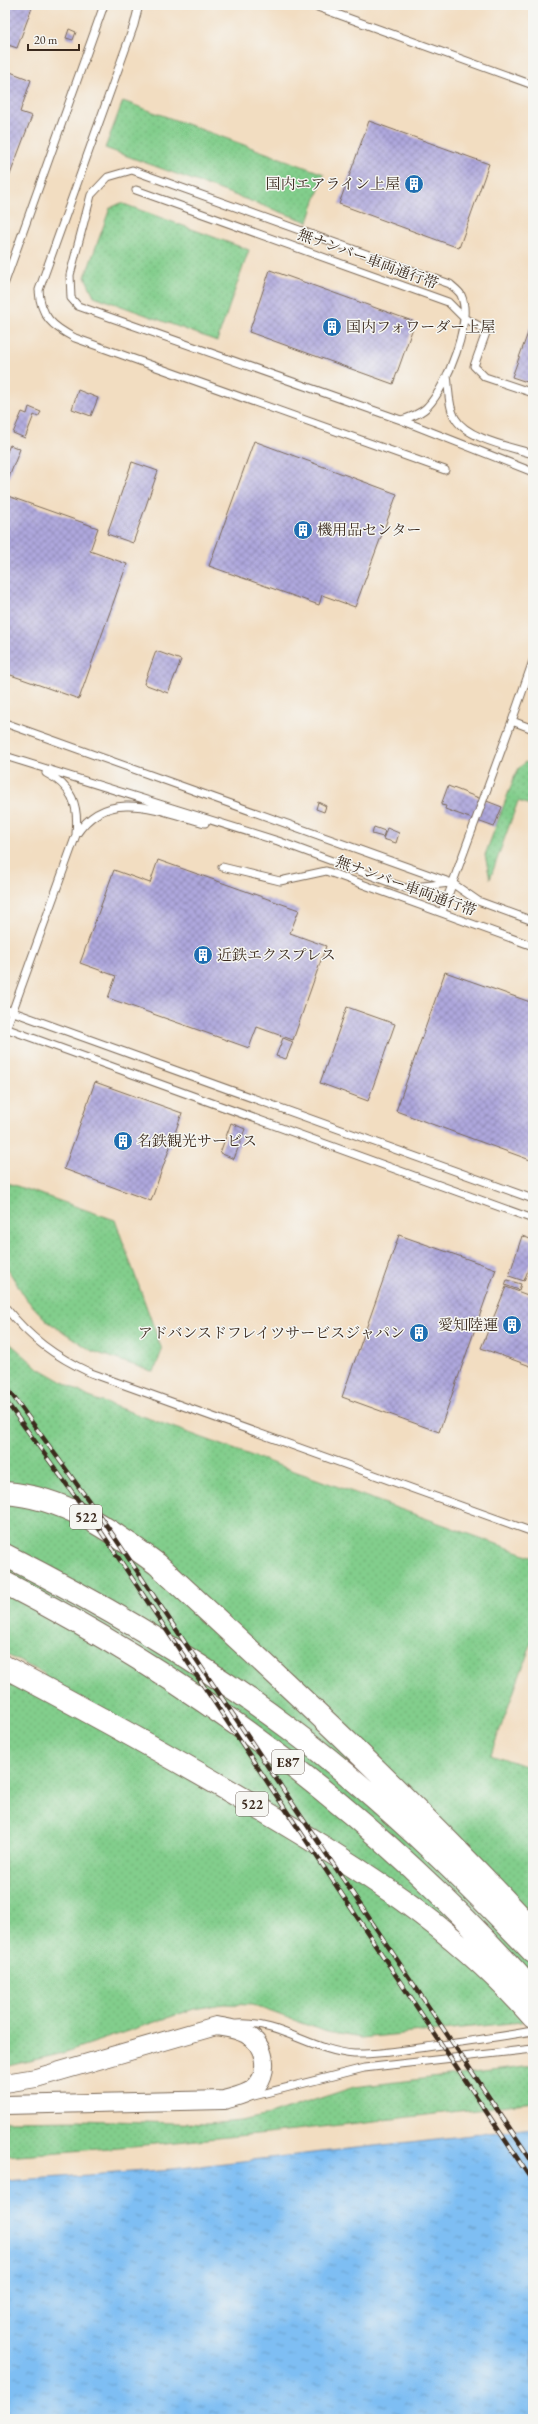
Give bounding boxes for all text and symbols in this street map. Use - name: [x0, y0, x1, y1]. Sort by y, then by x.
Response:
- scale bar: [28, 26, 79, 52]
- text: 20 m: [34, 32, 58, 48]
- building icon: 国内エアライン上屋: [403, 173, 425, 195]
- place label: 国内エアライン上屋: [265, 174, 400, 193]
- street label: 無ナンバー車両通行帯: [295, 224, 441, 293]
- building icon: 国内フォワーダー上屋: [321, 316, 343, 338]
- place label: 国内フォワーダー上屋: [346, 317, 495, 336]
- building icon: 機用品センター: [292, 519, 314, 541]
- place label: 機用品センター: [317, 520, 421, 539]
- street label: 無ナンバー車両通行帯: [333, 851, 479, 920]
- building icon: 近鉄エクスプレス: [192, 944, 214, 966]
- place label: 近鉄エクスプレス: [217, 945, 336, 964]
- building icon: 名鉄観光サービス: [112, 1130, 134, 1152]
- place label: 名鉄観光サービス: [137, 1131, 257, 1150]
- building icon: 愛知陸運: [501, 1314, 523, 1336]
- place label: 愛知陸運: [438, 1315, 498, 1334]
- building icon: アドバンスドフレイツサービスジャパン: [408, 1322, 430, 1344]
- place label: アドバンスドフレイツサービスジャパン: [138, 1323, 405, 1342]
- road number: 522: [70, 1505, 102, 1529]
- road number: E87: [272, 1750, 304, 1774]
- road number: 522: [236, 1792, 268, 1816]

